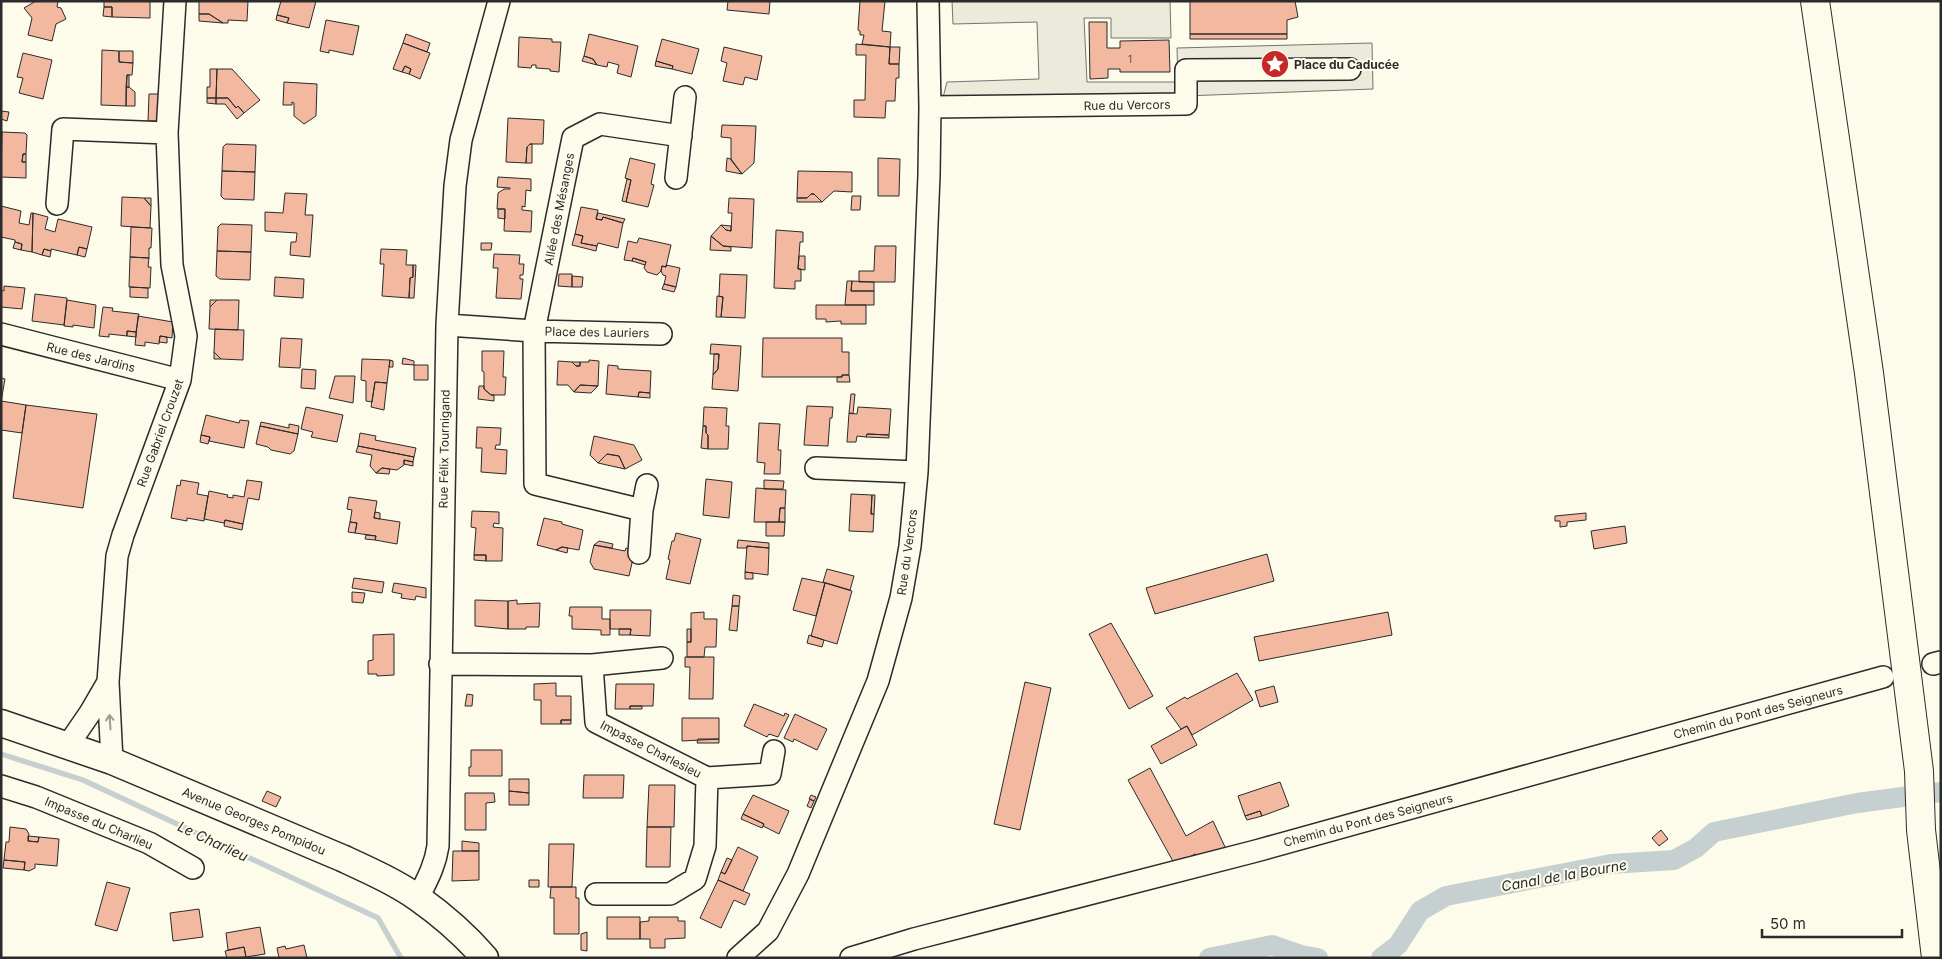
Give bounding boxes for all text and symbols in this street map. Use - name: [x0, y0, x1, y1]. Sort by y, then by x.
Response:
- place icon: Place du Caducée: [1260, 49, 1290, 79]
- house number: 1: [1128, 53, 1132, 65]
- place label: Place du Caducée: [1294, 57, 1399, 72]
- street label: Rue du Vercors: [1083, 97, 1171, 113]
- street label: Allée des Mésanges: [541, 152, 577, 266]
- street label: Place des Lauriers: [545, 324, 649, 340]
- street label: Rue des Jardins: [45, 339, 137, 375]
- street label: Rue Gabriel Crouzet: [133, 377, 187, 489]
- street label: Rue Félix Tournigand: [435, 389, 453, 509]
- street label: Rue du Vercors: [894, 508, 920, 596]
- street label: Chemin du Pont des Seigneurs: [1672, 682, 1844, 742]
- one-way arrow: [105, 714, 115, 730]
- street label: Impasse Charlesieu: [598, 717, 704, 781]
- street label: Avenue Georges Pompidou: [180, 784, 328, 858]
- street label: Chemin du Pont des Seigneurs: [1282, 790, 1454, 850]
- street label: Impasse du Charlieu: [43, 793, 155, 853]
- water label: Le Charlieu: [175, 817, 251, 865]
- water label: Canal de la Bourne: [1500, 856, 1628, 894]
- scale bar: [1762, 906, 1902, 938]
- text: 50 m: [1770, 914, 1806, 933]

